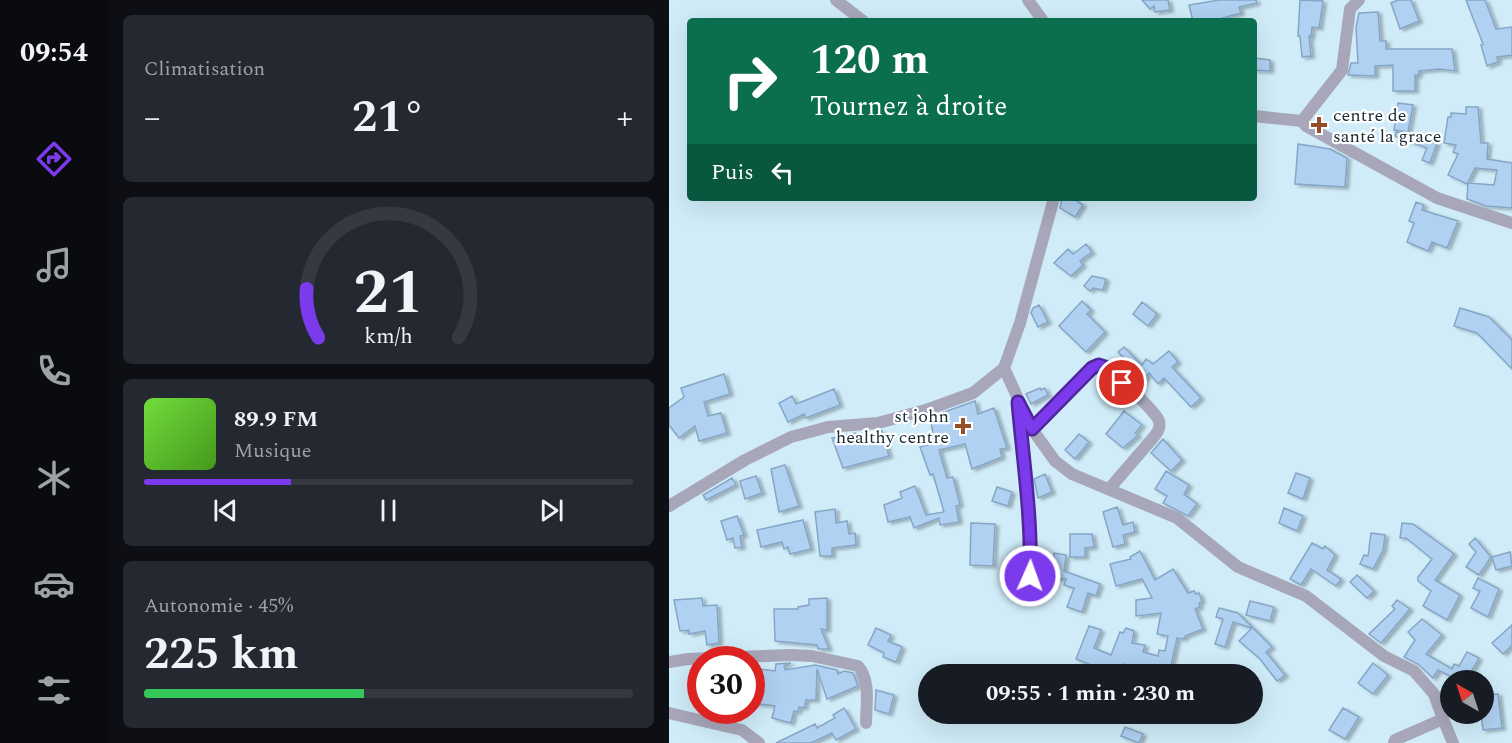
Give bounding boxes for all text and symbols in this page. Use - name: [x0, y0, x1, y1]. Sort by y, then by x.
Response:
- text: 120 m: [810, 29, 929, 92]
- text: 09:54: [20, 32, 88, 74]
- icon: right: [711, 42, 789, 120]
- text: Climatisation: [144, 54, 265, 84]
- text: 21°: [352, 83, 425, 152]
- text: Tournez à droite: [810, 86, 1007, 128]
- text: −: [144, 93, 161, 143]
- text: +: [617, 93, 633, 143]
- place label: centre de santé la grace: [1333, 102, 1441, 150]
- marker: centre de santé la grace: [1310, 116, 1328, 134]
- icon: directions: [33, 138, 75, 180]
- text: Puis: [711, 156, 754, 189]
- icon: left: [766, 156, 799, 189]
- icon: music: [33, 244, 75, 286]
- text: 21: [353, 246, 424, 341]
- text: km/h: [364, 320, 413, 353]
- icon: phone: [33, 350, 75, 392]
- pin: [1096, 357, 1147, 408]
- icon: arrive: [1105, 366, 1138, 399]
- text: 89.9 FM: [234, 403, 318, 436]
- place label: st john healthy centre: [836, 403, 949, 451]
- marker: st john healthy centre: [954, 417, 972, 435]
- text: Musique: [234, 436, 311, 466]
- icon: climate: [33, 457, 75, 499]
- icon: previous: [209, 494, 242, 527]
- icon: pause: [372, 494, 405, 527]
- icon: next: [535, 494, 568, 527]
- position arrow: [998, 544, 1062, 608]
- icon: car: [33, 563, 75, 605]
- text: Autonomie · 45%: [144, 591, 293, 621]
- text: 225 km: [144, 620, 299, 689]
- speed limit sign: 30: [687, 646, 765, 724]
- icon: filters: [33, 669, 75, 711]
- north arrow: [1440, 670, 1494, 724]
- map controls: [1440, 670, 1494, 724]
- text: 09:55 · 1 min · 230 m: [986, 677, 1195, 710]

